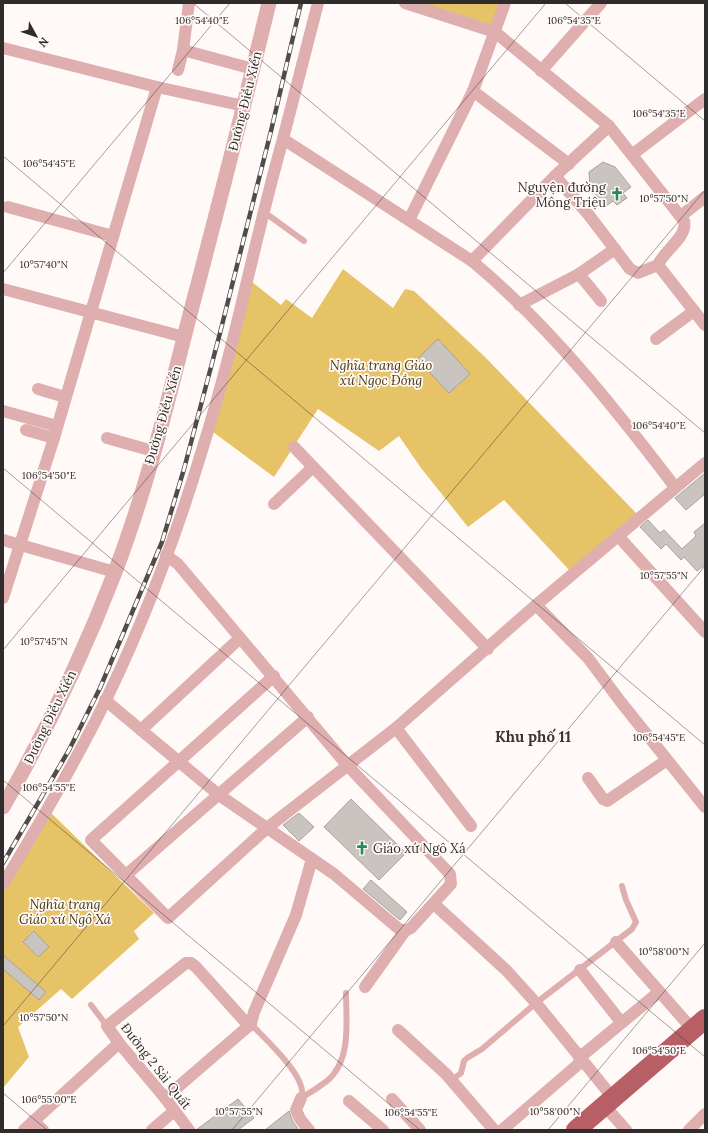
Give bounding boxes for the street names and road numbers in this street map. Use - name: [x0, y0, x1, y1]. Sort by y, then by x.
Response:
- street label: Đường Điều Xiển: [224, 49, 266, 153]
- street label: Đường Điều Xiển: [141, 363, 185, 466]
- street label: Đường Điều Xiển: [20, 667, 80, 767]
- street label: Đường 2 Sài Quất: [117, 1019, 195, 1113]

